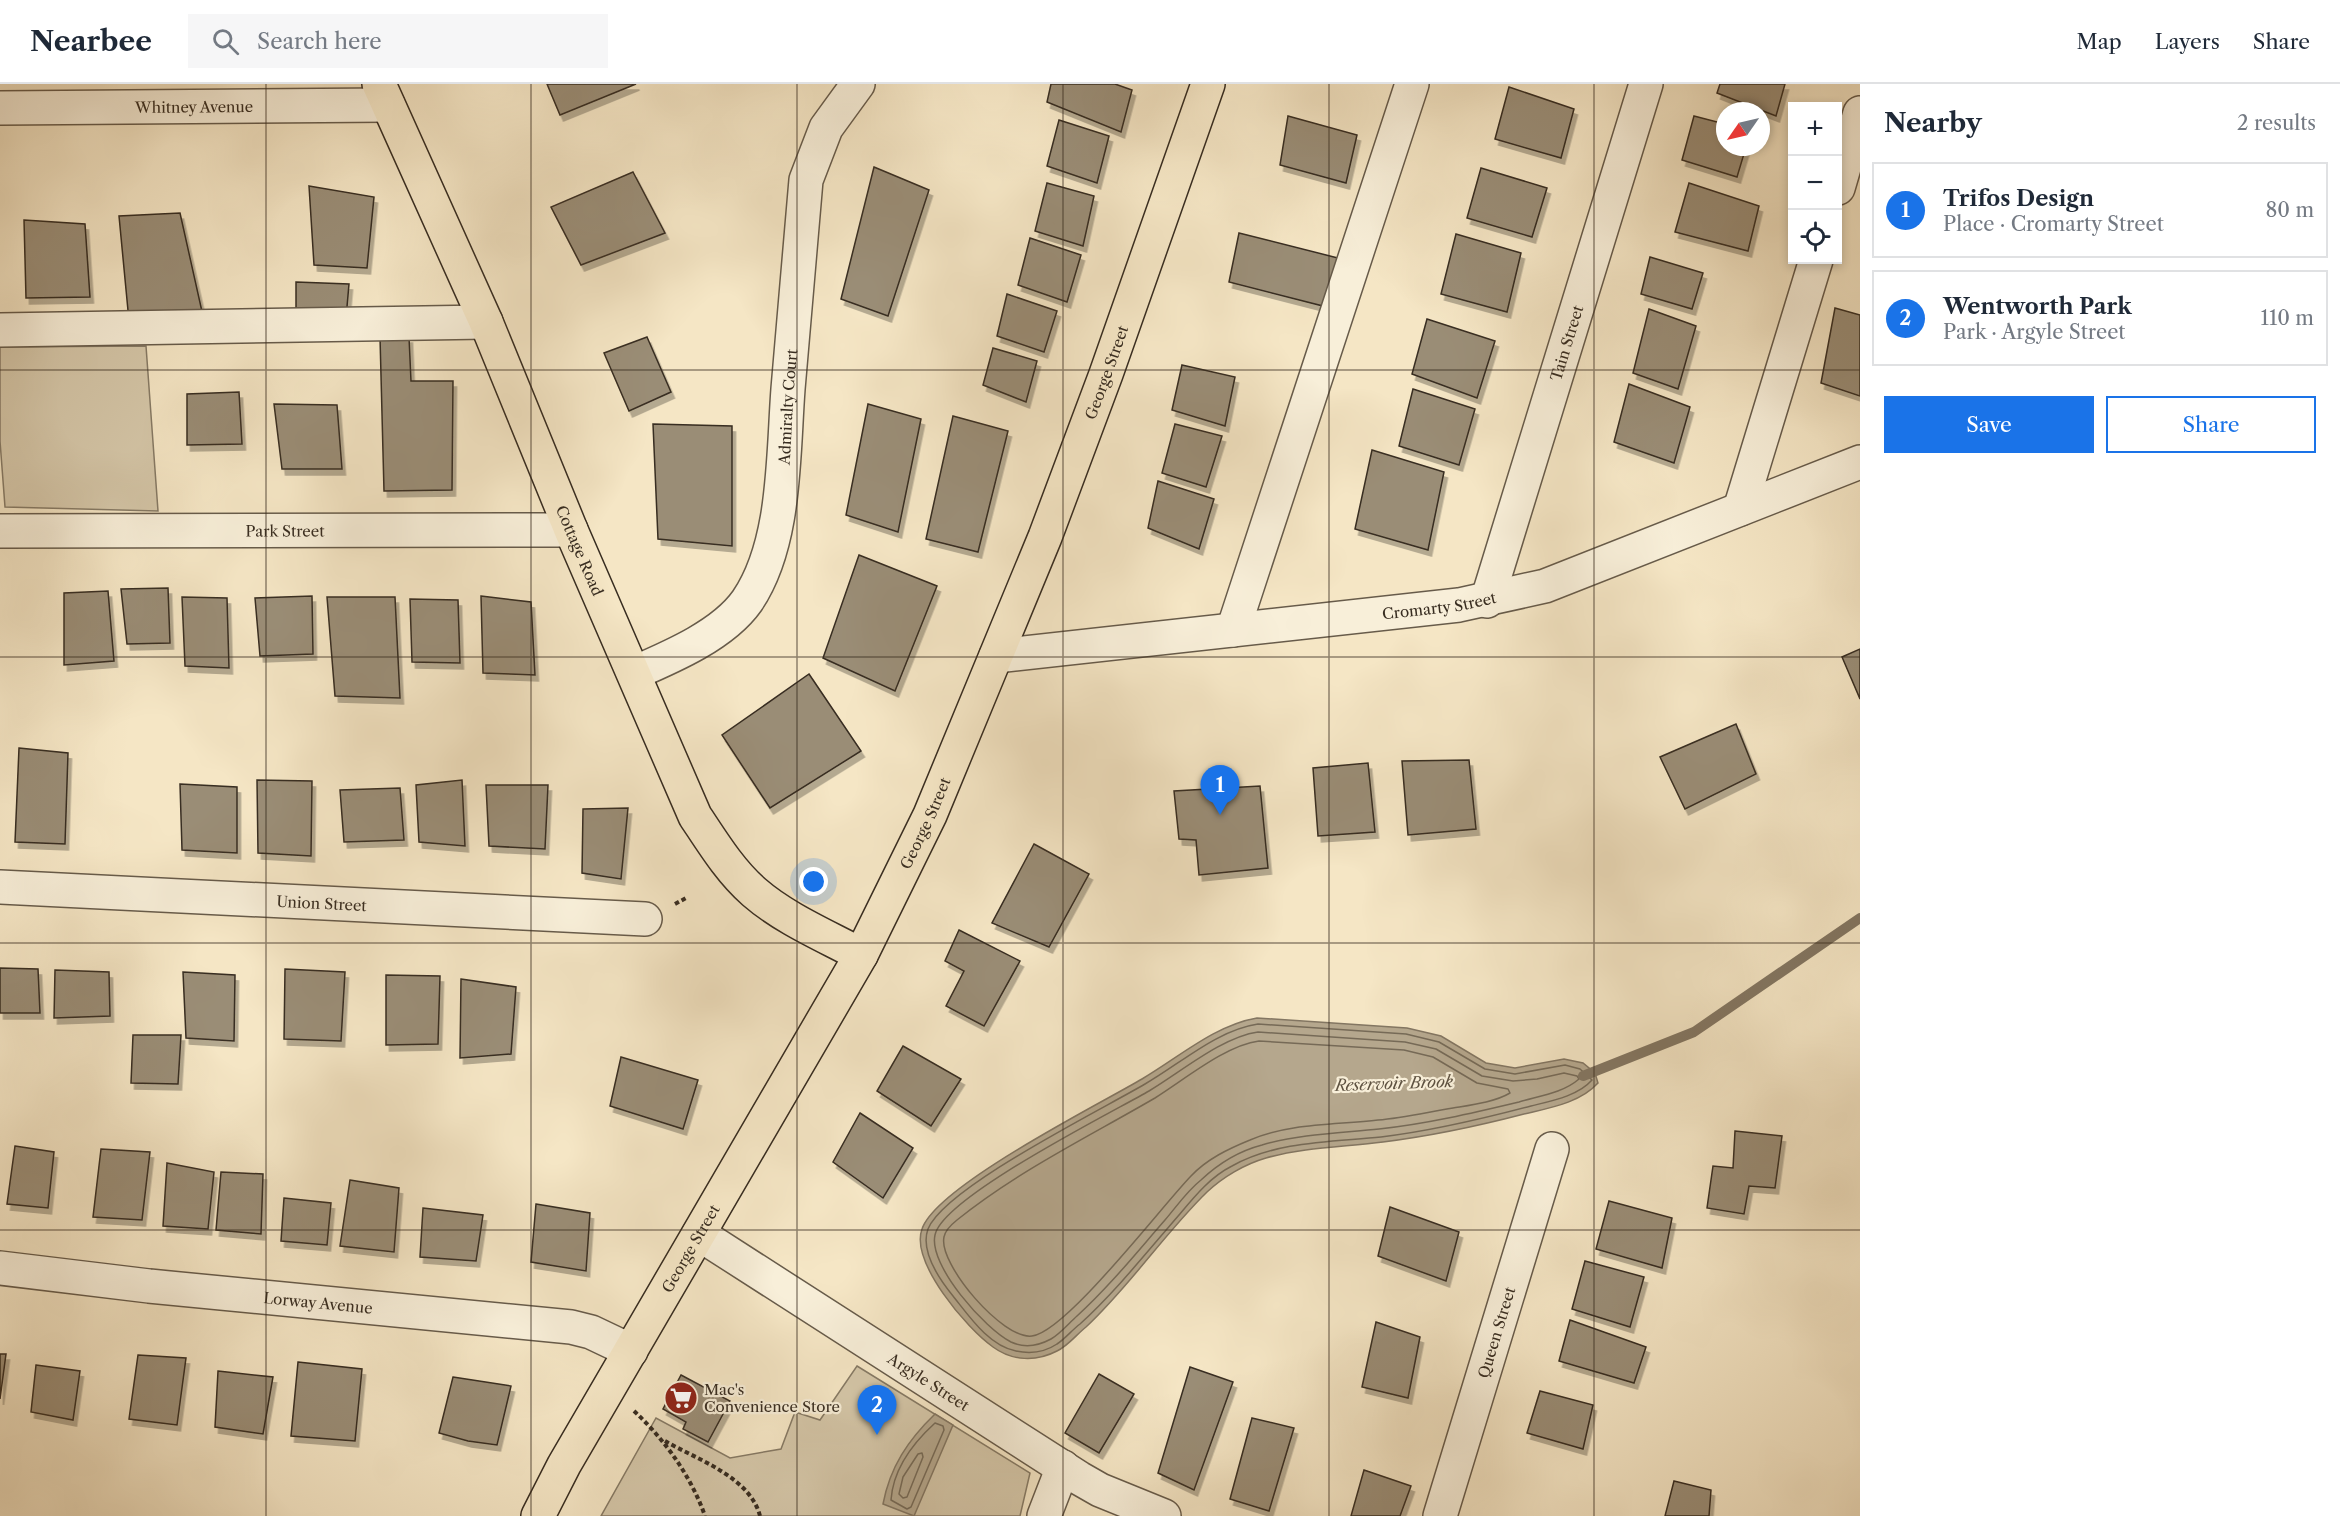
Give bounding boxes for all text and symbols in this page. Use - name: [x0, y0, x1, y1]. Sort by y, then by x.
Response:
- search box: [188, 14, 608, 68]
- text: Nearbee: [30, 24, 152, 58]
- icon: search: [209, 25, 242, 58]
- text: Search here: [257, 28, 382, 55]
- text: Map: [2077, 29, 2122, 54]
- text: Layers: [2155, 29, 2220, 54]
- text: Share: [2253, 29, 2310, 54]
- street label: Whitney Avenue: [134, 97, 253, 116]
- north arrow: [1716, 102, 1770, 156]
- map controls: [1788, 102, 1842, 264]
- button: +: [1788, 102, 1842, 156]
- text: Nearby: [1884, 107, 1982, 139]
- text: 2 results: [2237, 111, 2316, 135]
- button: −: [1788, 156, 1842, 210]
- text: Trifos Design: [1943, 185, 2094, 212]
- text: 1: [1901, 198, 1910, 222]
- text: 80 m: [2266, 198, 2314, 222]
- button: locate: [1788, 210, 1842, 264]
- text: Place · Cromarty Street: [1943, 212, 2164, 236]
- text: Wentworth Park: [1943, 293, 2132, 320]
- street label: Tain Street: [1546, 302, 1587, 383]
- text: 2: [1900, 306, 1911, 330]
- text: 110 m: [2261, 306, 2314, 330]
- text: Park · Argyle Street: [1943, 320, 2125, 344]
- street label: George Street: [1080, 322, 1132, 422]
- street label: Admiralty Court: [774, 348, 801, 467]
- button: Save: [1884, 396, 2094, 453]
- button: Share: [2106, 396, 2316, 453]
- street label: Cottage Road: [552, 502, 608, 599]
- street label: Park Street: [246, 521, 325, 540]
- street label: Cromarty Street: [1381, 587, 1498, 623]
- pin: 1: [1200, 766, 1240, 815]
- street label: George Street: [895, 774, 954, 872]
- your location: [799, 867, 828, 896]
- street label: Union Street: [276, 891, 368, 915]
- water label: Reservoir Brook: [1333, 1071, 1454, 1095]
- street label: George Street: [657, 1200, 724, 1296]
- street label: Queen Street: [1473, 1284, 1519, 1380]
- street label: Lorway Avenue: [263, 1288, 374, 1317]
- street label: Argyle Street: [884, 1348, 974, 1415]
- supermarket icon: Mac's Convenience Store: [663, 1380, 699, 1416]
- place label: Mac's Convenience Store: [704, 1380, 840, 1416]
- pin: 2: [858, 1386, 896, 1435]

